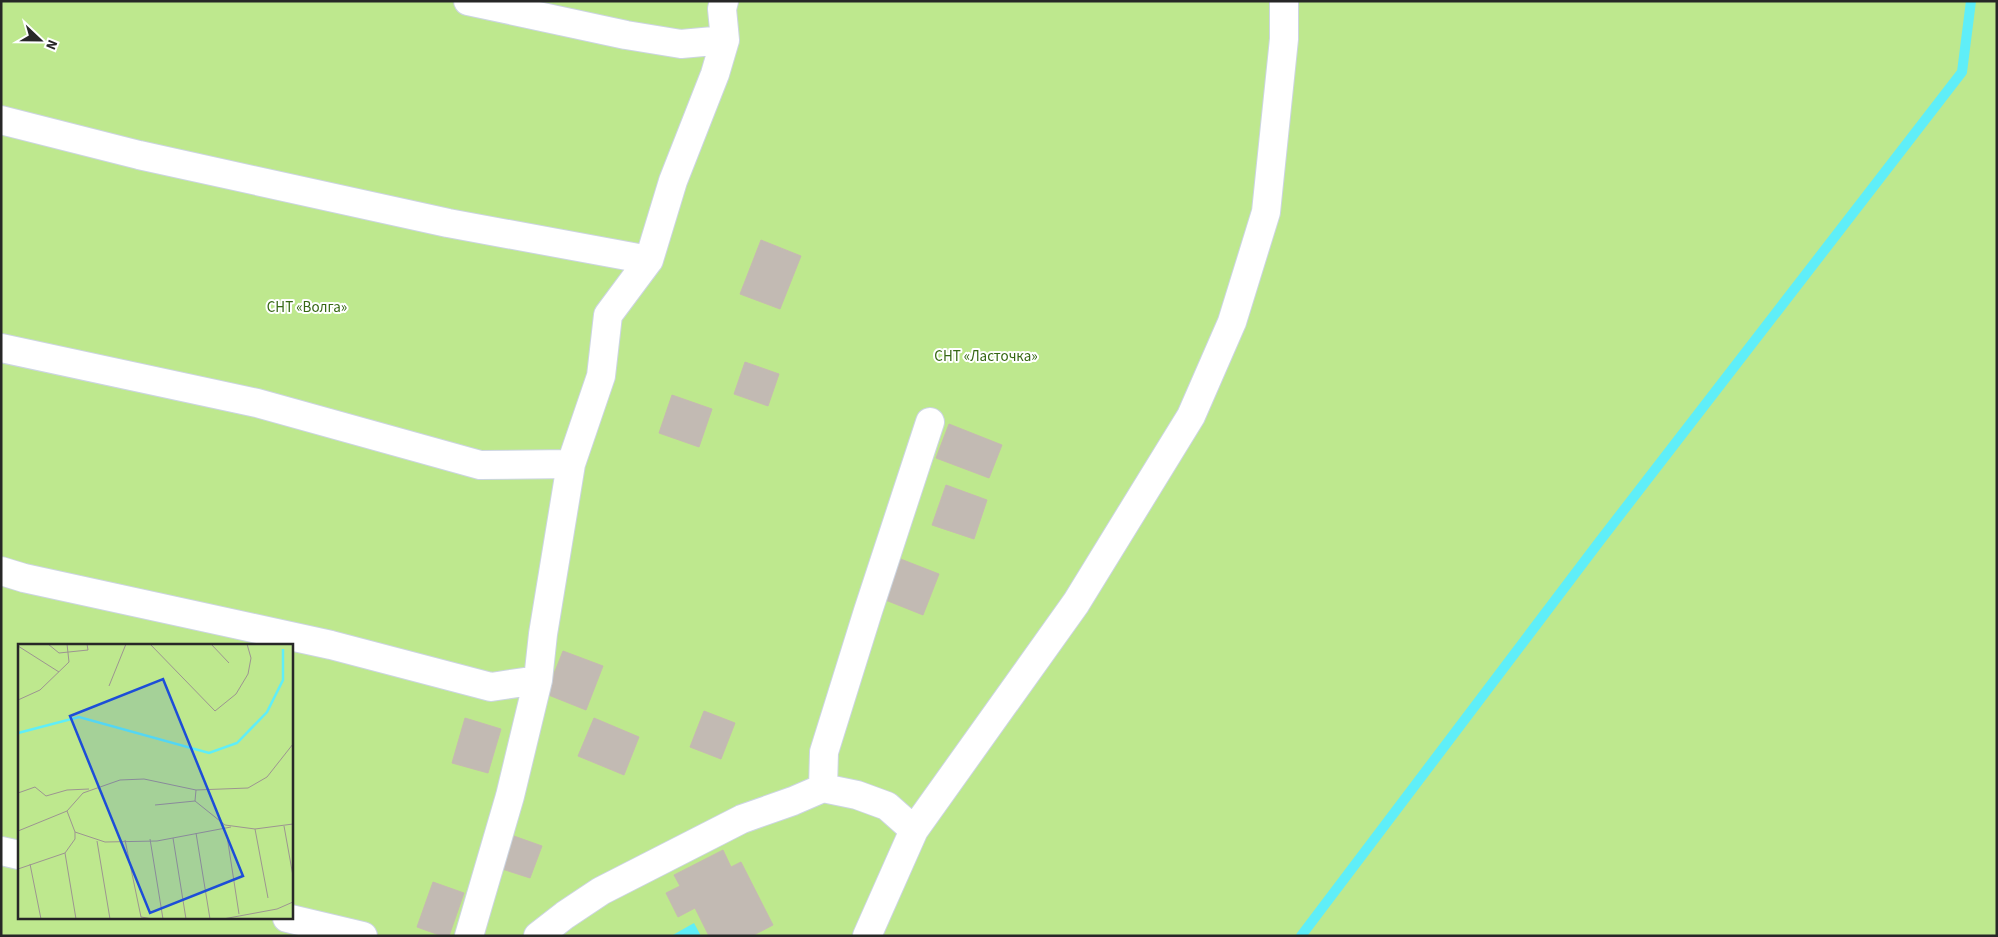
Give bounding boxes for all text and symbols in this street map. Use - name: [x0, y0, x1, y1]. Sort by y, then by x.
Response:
- north arrow: [15, 15, 65, 65]
- text: N: [40, 36, 62, 53]
- park label: СНТ «Волга»: [267, 297, 347, 318]
- park label: СНТ «Ласточка»: [934, 346, 1038, 367]
- inset map: [18, 644, 292, 920]

